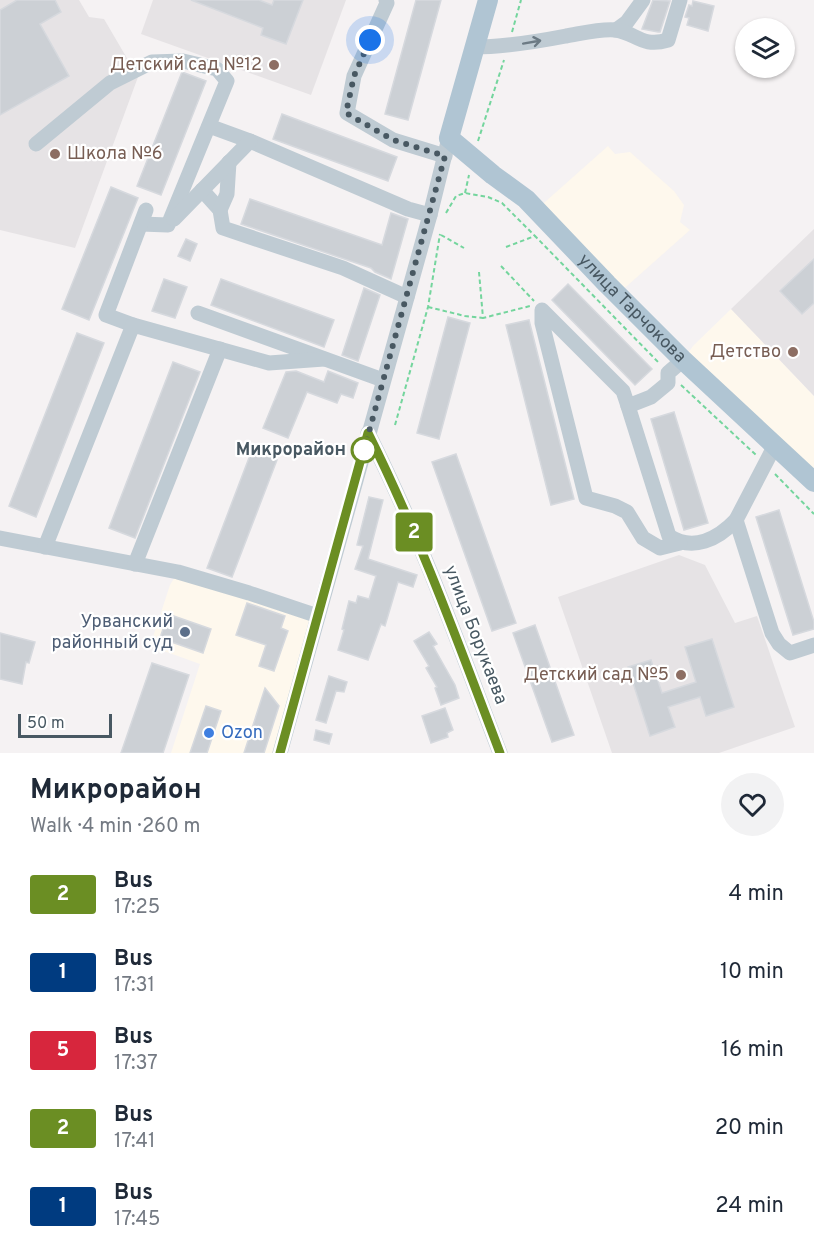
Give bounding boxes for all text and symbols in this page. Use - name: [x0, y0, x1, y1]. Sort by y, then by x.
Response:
- map controls: [735, 18, 795, 78]
- button: layers: [735, 18, 795, 78]
- your location: [355, 25, 385, 55]
- one-way arrow: [522, 37, 542, 48]
- place label: Детский сад №12: [110, 54, 262, 77]
- marker: Детский сад №12: [267, 58, 281, 72]
- place label: Школа №6: [67, 143, 163, 166]
- marker: Школа №6: [48, 147, 62, 161]
- street label: улица Тарчокова: [573, 249, 691, 368]
- place label: Детство: [710, 341, 781, 364]
- marker: Детство: [786, 345, 800, 359]
- marker: Микрорайон: [351, 437, 377, 463]
- place label: Микрорайон: [236, 439, 346, 462]
- line badge: 2: [394, 512, 434, 552]
- text: 2: [408, 519, 420, 546]
- street label: улица Борукаева: [438, 562, 512, 708]
- place label: Урванский районный суд: [52, 611, 173, 655]
- marker: Урванский районный суд: [178, 625, 192, 639]
- place label: Детский сад №5: [524, 664, 669, 687]
- marker: Детский сад №5: [674, 668, 688, 682]
- scale bar: [18, 711, 112, 738]
- text: 50 m: [27, 714, 65, 734]
- place label: Ozon: [221, 722, 263, 745]
- marker: Ozon: [202, 726, 216, 740]
- text: Микрорайон: [30, 773, 202, 809]
- button: heart: [721, 773, 784, 836]
- text: Walk · 4 min · 260 m: [30, 814, 201, 840]
- text: Bus: [114, 868, 153, 895]
- text: 2: [57, 881, 69, 908]
- text: 4 min: [729, 881, 784, 908]
- text: 17:25: [114, 895, 160, 921]
- text: Bus: [114, 946, 153, 973]
- text: 1: [59, 959, 67, 986]
- text: 10 min: [720, 959, 784, 986]
- text: 17:31: [114, 973, 155, 999]
- text: Bus: [114, 1024, 153, 1051]
- text: 5: [57, 1037, 69, 1064]
- text: 16 min: [721, 1037, 784, 1064]
- text: 17:37: [114, 1051, 158, 1077]
- text: Bus: [114, 1102, 153, 1129]
- text: 2: [57, 1115, 69, 1142]
- text: 20 min: [715, 1115, 784, 1142]
- text: 17:41: [114, 1129, 155, 1155]
- text: Bus: [114, 1180, 153, 1207]
- text: 1: [59, 1193, 67, 1220]
- text: 24 min: [715, 1193, 784, 1220]
- text: 17:45: [114, 1207, 160, 1233]

